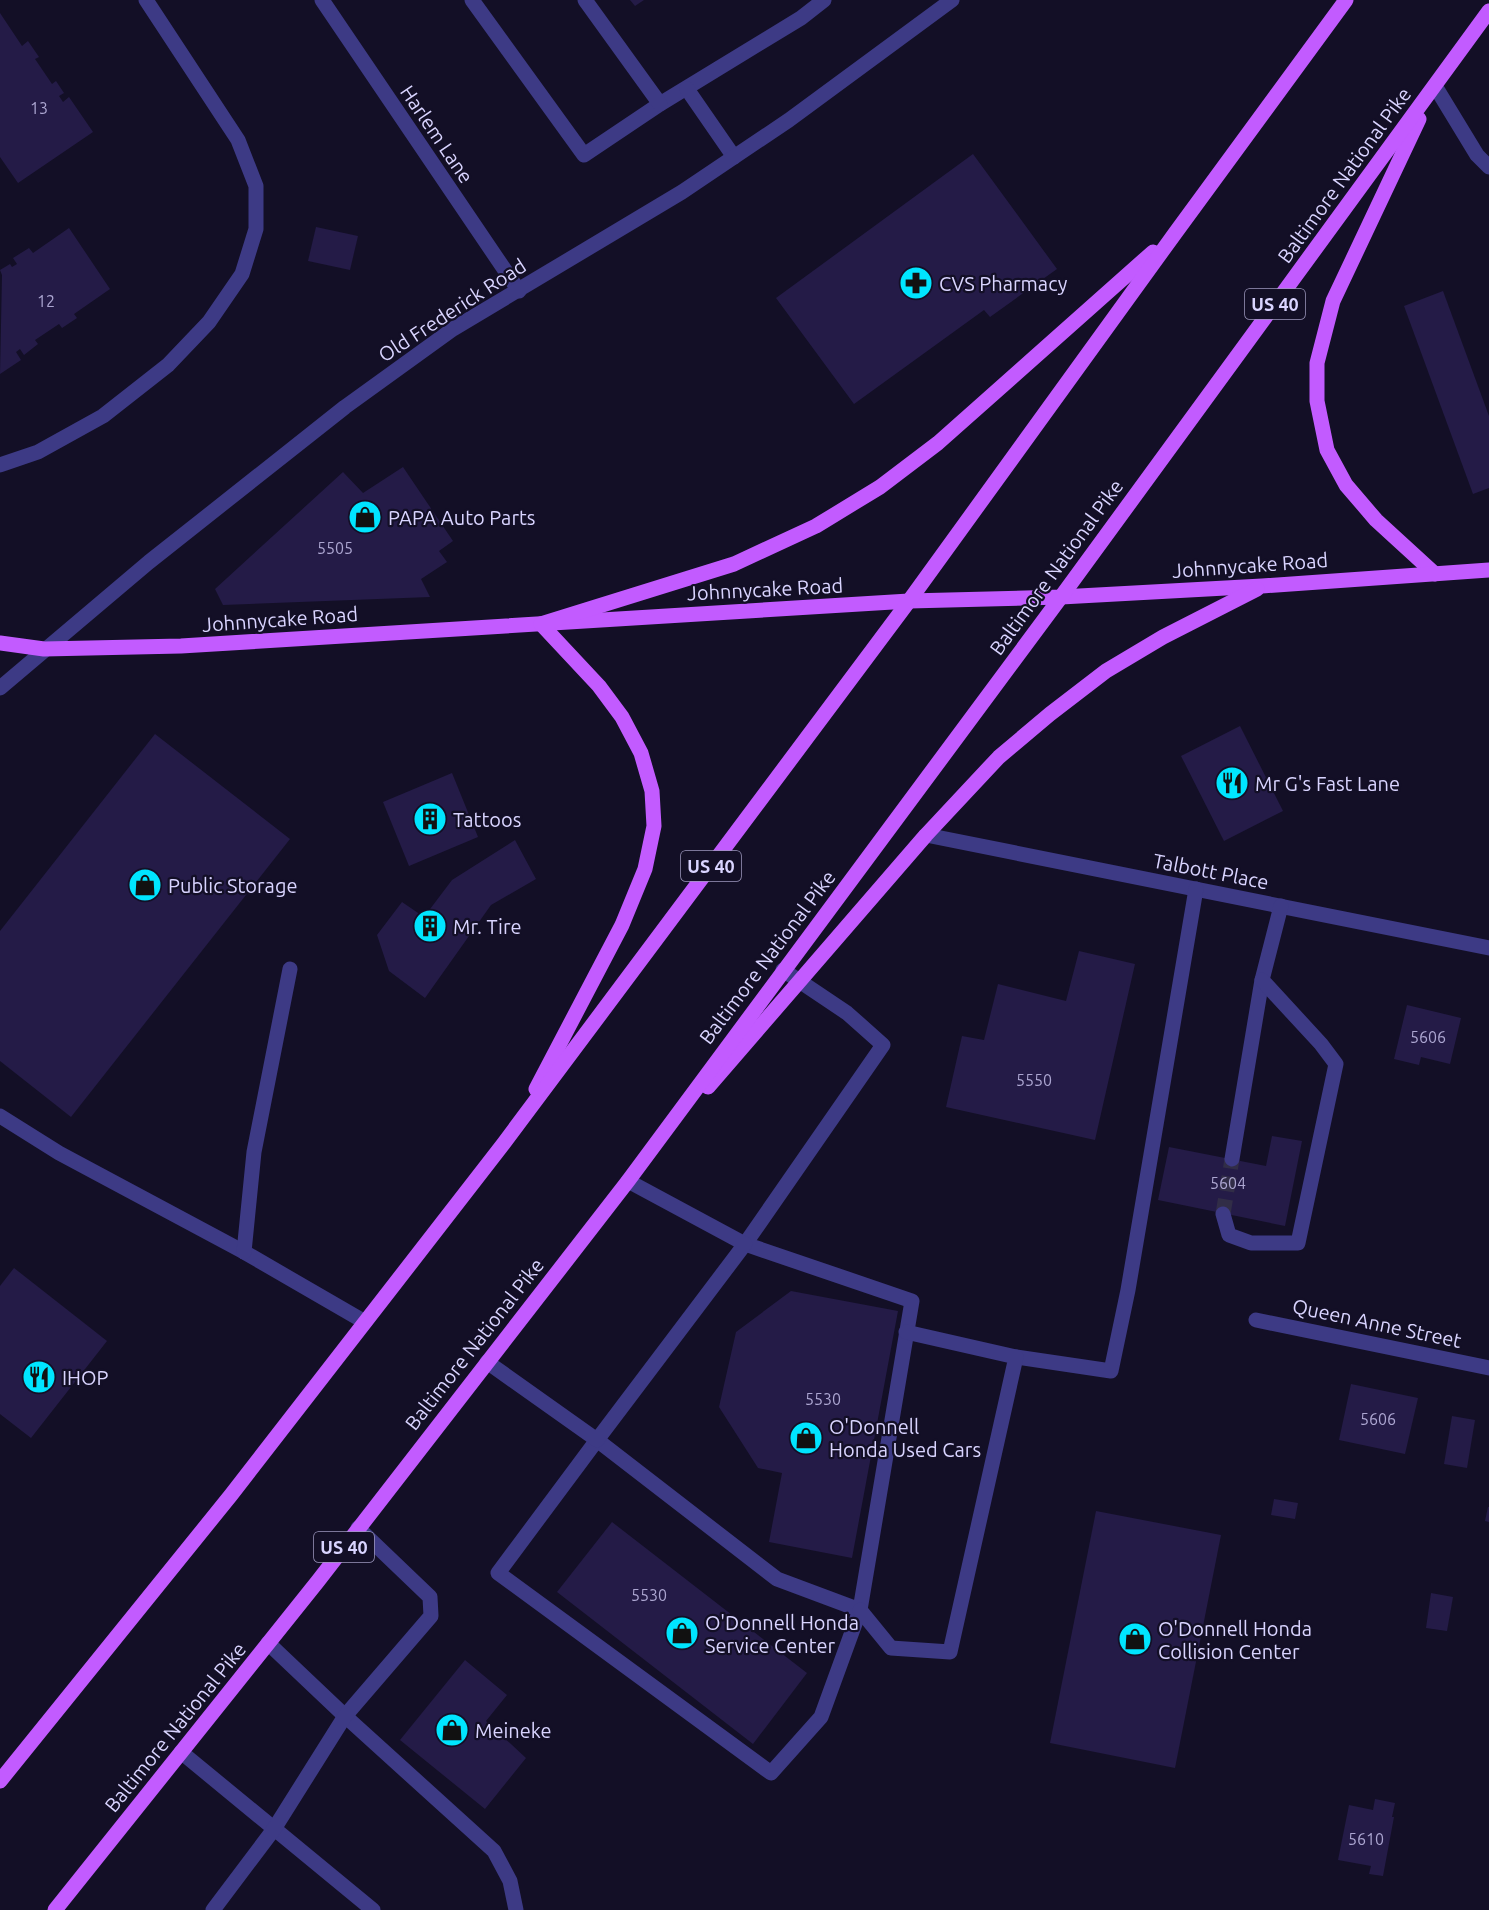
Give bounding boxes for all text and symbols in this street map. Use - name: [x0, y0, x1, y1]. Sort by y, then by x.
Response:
- street label: Harlem Lane: [396, 81, 478, 187]
- street label: Baltimore National Pike: [1273, 83, 1415, 267]
- house number: 13: [30, 99, 48, 117]
- street label: Old Frederick Road: [374, 254, 530, 366]
- pharmacy icon: CVS Pharmacy: [898, 265, 934, 301]
- place label: CVS Pharmacy: [939, 272, 1068, 295]
- road number: US 40: [1245, 289, 1305, 319]
- house number: 12: [37, 292, 55, 310]
- street label: Baltimore National Pike: [985, 475, 1127, 659]
- shop icon: PAPA Auto Parts: [347, 499, 383, 535]
- place label: PAPA Auto Parts: [388, 506, 536, 529]
- house number: 5505: [317, 539, 353, 557]
- street label: Johnnycake Road: [1171, 548, 1329, 582]
- street label: Johnnycake Road: [686, 573, 844, 605]
- street label: Johnnycake Road: [201, 602, 359, 636]
- restaurant icon: Mr G's Fast Lane: [1214, 765, 1250, 801]
- place label: Mr G's Fast Lane: [1255, 772, 1400, 795]
- building icon: Tattoos: [412, 801, 448, 837]
- place label: Tattoos: [453, 808, 521, 831]
- street label: Talbott Place: [1151, 849, 1271, 893]
- road number: US 40: [681, 851, 741, 881]
- street label: Baltimore National Pike: [694, 866, 840, 1048]
- shop icon: Public Storage: [127, 867, 163, 903]
- place label: Public Storage: [168, 874, 297, 897]
- building icon: Mr. Tire: [412, 908, 448, 944]
- place label: Mr. Tire: [453, 915, 522, 938]
- house number: 5606: [1410, 1028, 1446, 1046]
- house number: 5550: [1016, 1071, 1052, 1089]
- house number: 5604: [1210, 1174, 1246, 1192]
- street label: Baltimore National Pike: [400, 1254, 548, 1434]
- street label: Queen Anne Street: [1290, 1294, 1464, 1352]
- restaurant icon: IHOP: [21, 1359, 57, 1395]
- place label: IHOP: [62, 1366, 109, 1389]
- house number: 5530: [805, 1390, 841, 1408]
- house number: 5606: [1360, 1410, 1396, 1428]
- place label: O'Donnell Honda Used Cars: [829, 1415, 981, 1461]
- shop icon: O'Donnell Honda Used Cars: [788, 1420, 824, 1456]
- road number: US 40: [314, 1532, 374, 1562]
- house number: 5530: [631, 1586, 667, 1604]
- place label: O'Donnell Honda Service Center: [705, 1611, 859, 1657]
- shop icon: O'Donnell Honda Service Center: [664, 1615, 700, 1651]
- place label: O'Donnell Honda Collision Center: [1158, 1617, 1312, 1663]
- shop icon: O'Donnell Honda Collision Center: [1117, 1621, 1153, 1657]
- street label: Baltimore National Pike: [100, 1638, 250, 1816]
- shop icon: Meineke: [434, 1712, 470, 1748]
- place label: Meineke: [475, 1719, 552, 1742]
- house number: 5610: [1348, 1830, 1384, 1848]

